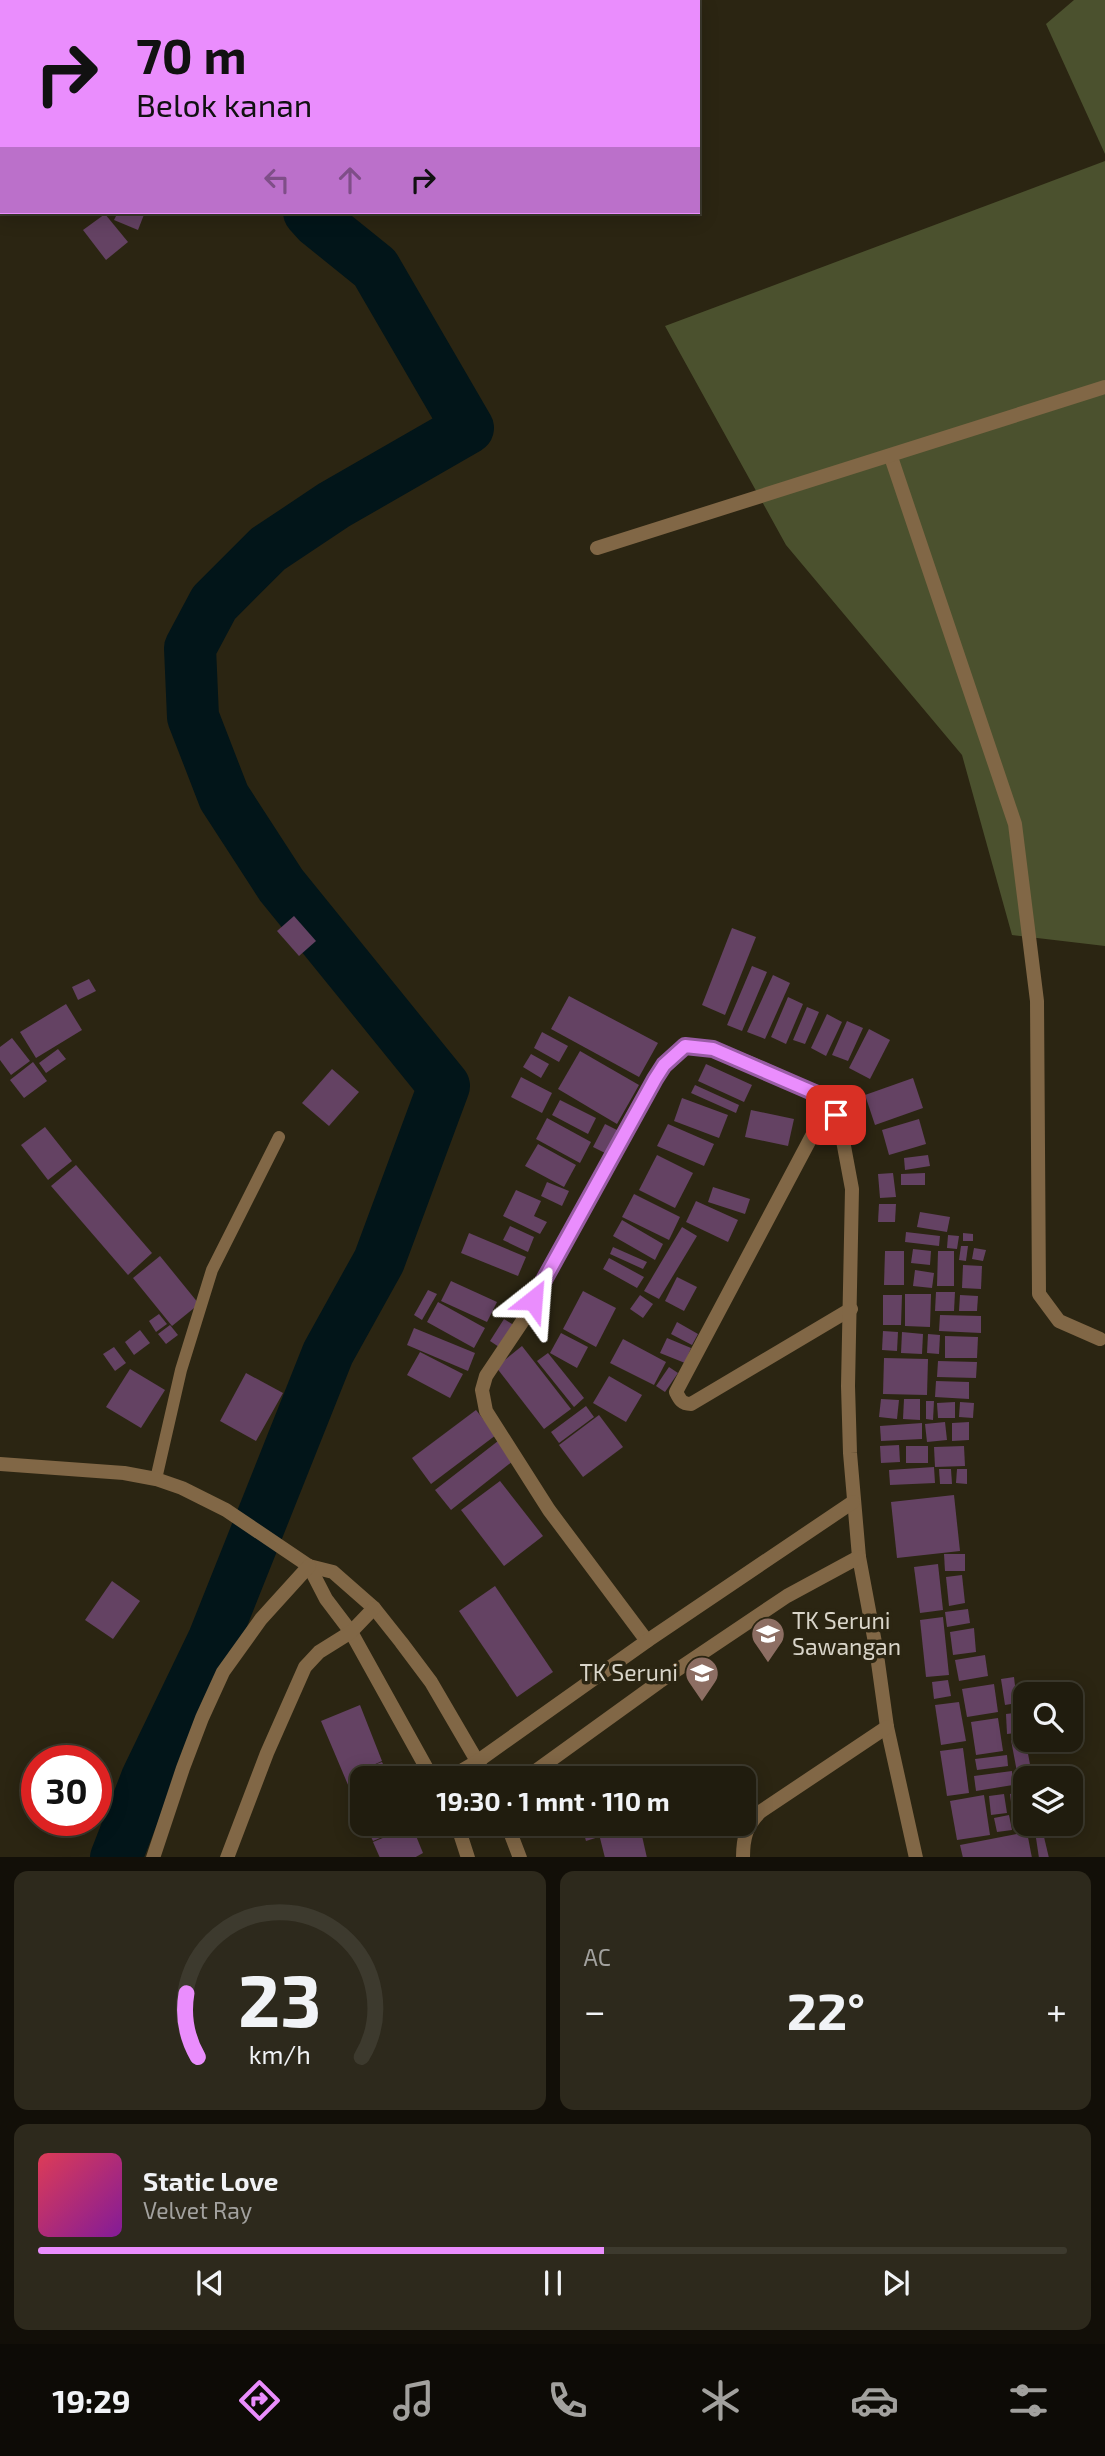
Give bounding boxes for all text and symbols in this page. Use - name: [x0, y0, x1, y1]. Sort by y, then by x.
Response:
- text: 70 m: [136, 25, 247, 84]
- icon: right: [21, 28, 112, 119]
- text: Belok kanan: [136, 85, 312, 123]
- icon: left: [258, 161, 296, 199]
- icon: ahead: [331, 161, 369, 199]
- icon: right: [404, 161, 442, 199]
- pin: [806, 1085, 866, 1145]
- icon: arrive: [817, 1096, 855, 1134]
- position arrow: [496, 1263, 570, 1337]
- place label: TK Seruni Sawangan: [792, 1606, 901, 1660]
- school or university icon: TK Seruni Sawangan: [749, 1615, 787, 1664]
- school or university icon: TK Seruni: [683, 1654, 721, 1703]
- place label: TK Seruni: [579, 1658, 678, 1686]
- map controls: [1013, 1682, 1083, 1836]
- button: search: [1013, 1682, 1083, 1752]
- speed limit sign: 30: [21, 1745, 112, 1836]
- button: layers: [1013, 1766, 1083, 1836]
- text: 19:30 · 1 mnt · 110 m: [436, 1785, 670, 1816]
- text: AC: [584, 1943, 611, 1971]
- text: 23: [238, 1954, 322, 2042]
- text: 22°: [787, 1978, 865, 2040]
- text: −: [584, 1987, 606, 2033]
- text: +: [1046, 1987, 1067, 2033]
- text: km/h: [249, 2038, 311, 2068]
- text: Static Love: [143, 2165, 279, 2196]
- text: Velvet Ray: [143, 2196, 252, 2224]
- icon: previous: [191, 2264, 229, 2302]
- icon: pause: [534, 2264, 572, 2302]
- icon: next: [877, 2264, 915, 2302]
- icon: directions: [235, 2376, 284, 2425]
- icon: music: [389, 2376, 438, 2425]
- icon: phone: [543, 2376, 592, 2425]
- icon: climate: [696, 2376, 745, 2425]
- icon: car: [850, 2376, 899, 2425]
- icon: filters: [1004, 2376, 1053, 2425]
- text: 19:29: [52, 2381, 131, 2419]

